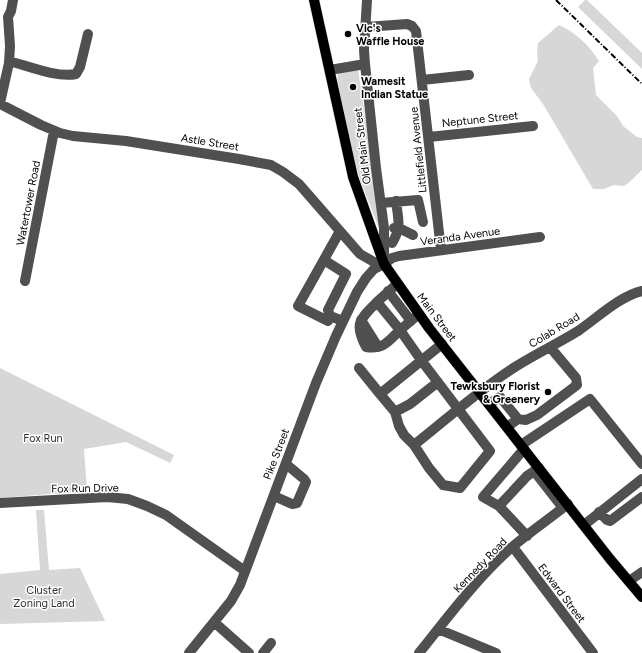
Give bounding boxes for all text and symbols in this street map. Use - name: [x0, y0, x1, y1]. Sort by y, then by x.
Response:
- place label: Vic's Waffle House: [356, 22, 424, 48]
- marker: Vic's Waffle House: [343, 29, 353, 39]
- place label: Wamesit Indian Statue: [361, 75, 428, 101]
- marker: Wamesit Indian Statue: [348, 82, 358, 92]
- street label: Littlefield Avenue: [408, 106, 429, 194]
- street label: Old Main Street: [351, 107, 374, 185]
- street label: Neptune Street: [441, 109, 519, 130]
- street label: Astle Street: [180, 131, 240, 154]
- street label: Watertower Road: [14, 160, 43, 247]
- street label: Veranda Avenue: [419, 224, 501, 249]
- street label: Main Street: [414, 291, 459, 344]
- street label: Colab Road: [527, 310, 582, 351]
- place label: Tewksbury Florist & Greenery: [451, 380, 541, 406]
- marker: Tewksbury Florist & Greenery: [543, 387, 553, 397]
- street label: Pike Street: [261, 427, 292, 482]
- park label: Fox Run: [23, 432, 63, 445]
- street label: Fox Run Drive: [51, 481, 119, 496]
- street label: Kennedy Road: [451, 535, 510, 595]
- street label: Edward Street: [535, 561, 588, 625]
- park label: Cluster Zoning Land: [13, 584, 75, 610]

